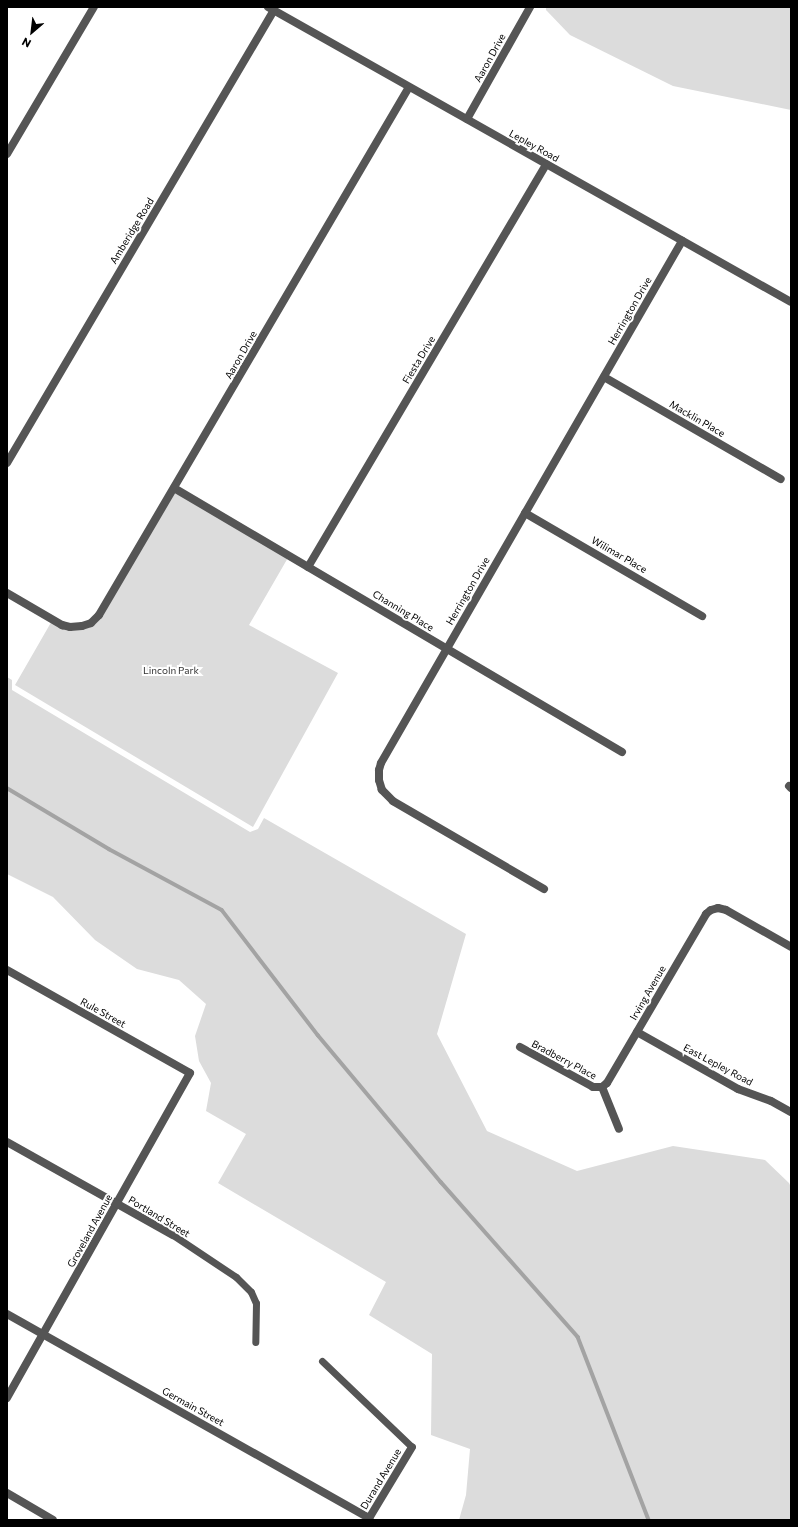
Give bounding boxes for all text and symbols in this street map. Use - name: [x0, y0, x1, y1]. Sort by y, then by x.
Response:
- north arrow: [12, 12, 52, 52]
- street label: Aaron Drive: [472, 32, 508, 84]
- text: N: [19, 35, 33, 51]
- street label: Lepley Road: [507, 127, 561, 165]
- street label: Amberidge Road: [108, 196, 156, 266]
- street label: Herrington Drive: [606, 275, 654, 347]
- street label: Aaron Drive: [222, 329, 260, 381]
- street label: Fiesta Drive: [400, 334, 438, 386]
- street label: Macklin Place: [667, 398, 727, 440]
- street label: Wilimar Place: [589, 534, 649, 576]
- street label: Herrington Drive: [444, 555, 492, 627]
- street label: Channing Place: [370, 588, 436, 634]
- park label: Lincoln Park: [143, 665, 199, 677]
- street label: Irving Avenue: [628, 964, 668, 1022]
- street label: Rule Street: [78, 996, 128, 1030]
- street label: Bradberry Place: [529, 1038, 599, 1082]
- street label: East Lepley Road: [681, 1042, 755, 1088]
- street label: Groveland Avenue: [65, 1192, 115, 1270]
- street label: Portland Street: [126, 1194, 192, 1240]
- street label: Germain Street: [160, 1385, 226, 1429]
- street label: Durand Avenue: [358, 1446, 404, 1512]

